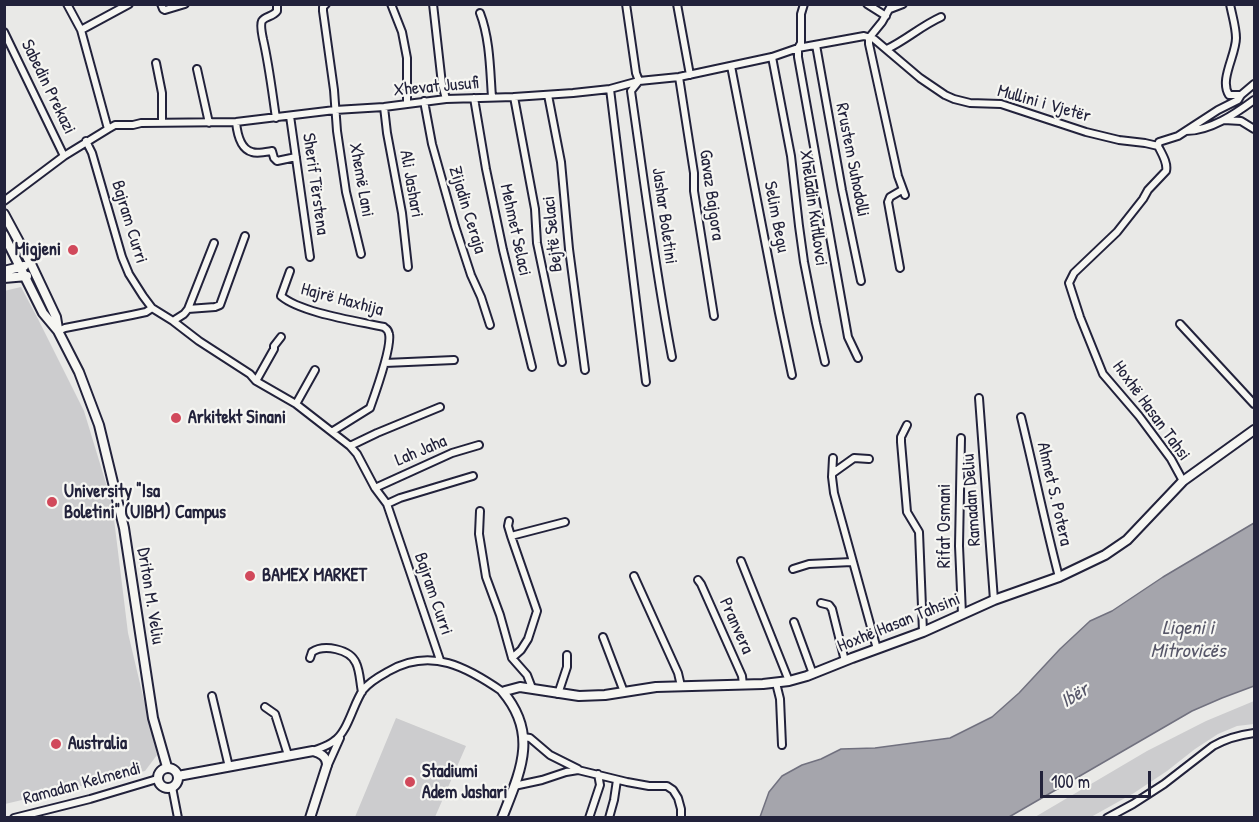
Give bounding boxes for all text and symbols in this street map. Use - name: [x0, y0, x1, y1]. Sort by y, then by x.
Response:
- street label: Sabedin Prekazi: [16, 36, 80, 138]
- street label: Xhevat Jusufi: [393, 73, 479, 101]
- street label: Mullini i Vjetër: [995, 80, 1093, 128]
- street label: Rrustem Suhodolli: [830, 101, 874, 219]
- street label: Sherif Tërstena: [297, 132, 333, 236]
- street label: Xhemë Lani: [344, 141, 378, 219]
- street label: Gavaz Bajgora: [694, 148, 728, 242]
- street label: Ali Jashari: [394, 149, 428, 219]
- street label: Xheladin Kutllovci: [794, 149, 832, 267]
- street label: Zijadin Ceraja: [444, 164, 490, 256]
- street label: Jashar Boletini: [647, 166, 681, 266]
- street label: Bajram Curri: [106, 178, 152, 266]
- street label: Selim Begu: [759, 180, 793, 254]
- street label: Mehmet Selaci: [495, 182, 535, 278]
- street label: Bejtë Selaci: [538, 195, 568, 273]
- place label: Migjeni: [15, 239, 61, 261]
- marker: Migjeni: [66, 243, 80, 257]
- street label: Hajrë Haxhija: [298, 279, 386, 321]
- street label: Hoxhë Hasan Tahsi: [1107, 357, 1195, 465]
- place label: Arkitekt Sinani: [188, 407, 286, 429]
- marker: Arkitekt Sinani: [169, 411, 183, 425]
- street label: Lah Jaha: [392, 431, 450, 471]
- street label: Ahmet S. Potera: [1032, 440, 1076, 548]
- street label: Ramadan Deliu: [958, 453, 986, 547]
- place label: University "Isa Boletini" (UIBM) Campus: [64, 481, 226, 524]
- street label: Rifat Osmani: [934, 484, 956, 568]
- marker: University "Isa Boletini" (UIBM) Campus: [45, 495, 59, 509]
- street label: Driton M. Veliu: [132, 546, 168, 646]
- street label: Bajram Curri: [409, 550, 457, 638]
- place label: BAMEX MARKET: [262, 565, 367, 587]
- marker: BAMEX MARKET: [243, 569, 257, 583]
- street label: Hoxhë Hasan Tahsini: [834, 589, 964, 657]
- street label: Pranvera: [714, 595, 758, 657]
- water label: Liqeni i Mitrovicës: [1151, 617, 1225, 664]
- water label: Ibër: [1057, 678, 1093, 714]
- place label: Australia: [68, 733, 127, 755]
- marker: Australia: [49, 737, 63, 751]
- street label: Ramadan Kelmendi: [21, 758, 143, 810]
- scale bar: [1043, 759, 1154, 797]
- place label: Stadiumi Adem Jashari: [422, 761, 508, 804]
- text: 100 m: [1051, 769, 1090, 794]
- marker: Stadiumi Adem Jashari: [403, 775, 417, 789]

